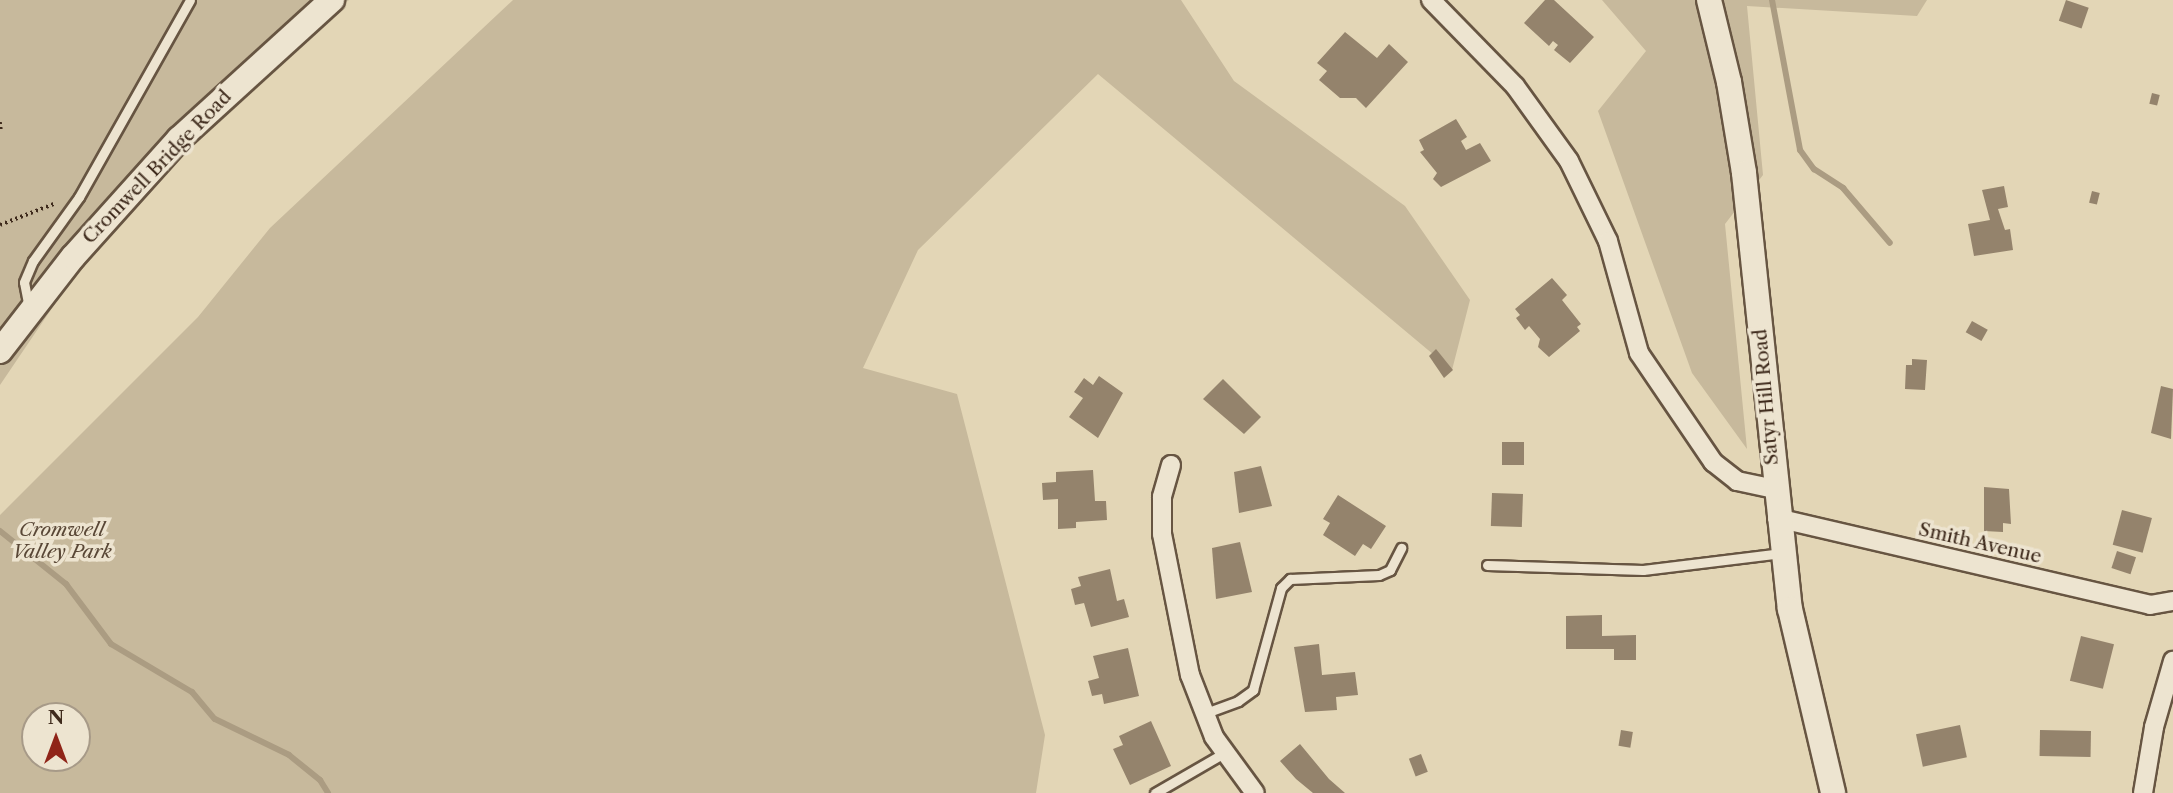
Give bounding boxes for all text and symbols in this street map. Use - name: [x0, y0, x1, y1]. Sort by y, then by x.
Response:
- street label: Cromwell Bridge Road: [78, 85, 236, 249]
- street label: Satyr Hill Road: [1749, 328, 1783, 466]
- street label: Smith Avenue: [1916, 518, 2044, 568]
- park label: Cromwell Valley Park: [12, 519, 112, 563]
- north arrow: [21, 702, 91, 772]
- text: N: [48, 706, 64, 729]

